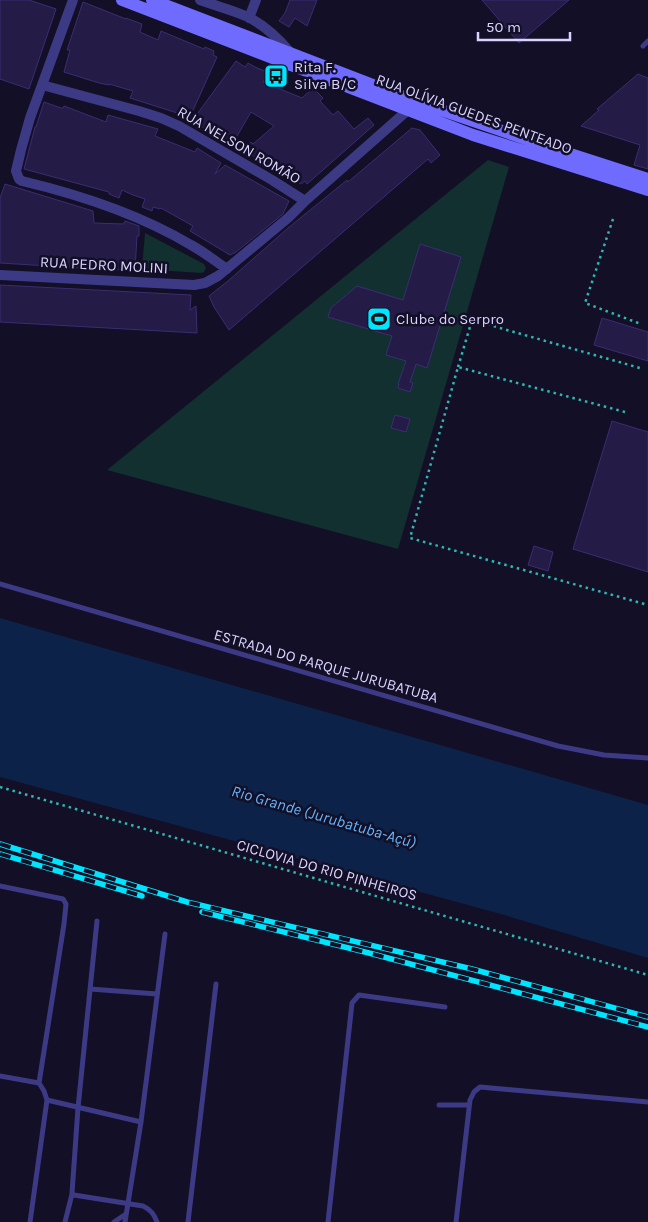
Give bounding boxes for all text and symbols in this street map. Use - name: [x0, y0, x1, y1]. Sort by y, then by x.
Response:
- scale bar: [478, 10, 570, 42]
- text: 50 m: [486, 18, 521, 36]
- place label: Rita F. Silva B/C: [294, 58, 356, 93]
- bus stop icon: Rita F. Silva B/C: [263, 63, 289, 89]
- street label: RUA OLÍVIA GUEDES PENTEADO: [374, 70, 574, 158]
- street label: RUA NELSON ROMÃO: [174, 102, 304, 188]
- street label: RUA PEDRO MOLINI: [39, 253, 169, 277]
- sports icon: Clube do Serpro: [366, 306, 392, 332]
- place label: Clube do Serpro: [396, 310, 504, 328]
- street label: ESTRADA DO PARQUE JURUBATUBA: [212, 625, 441, 707]
- water label: Rio Grande (Jurubatuba-Açú): [230, 781, 418, 852]
- street label: CICLOVIA DO RIO PINHEIROS: [235, 836, 419, 904]

